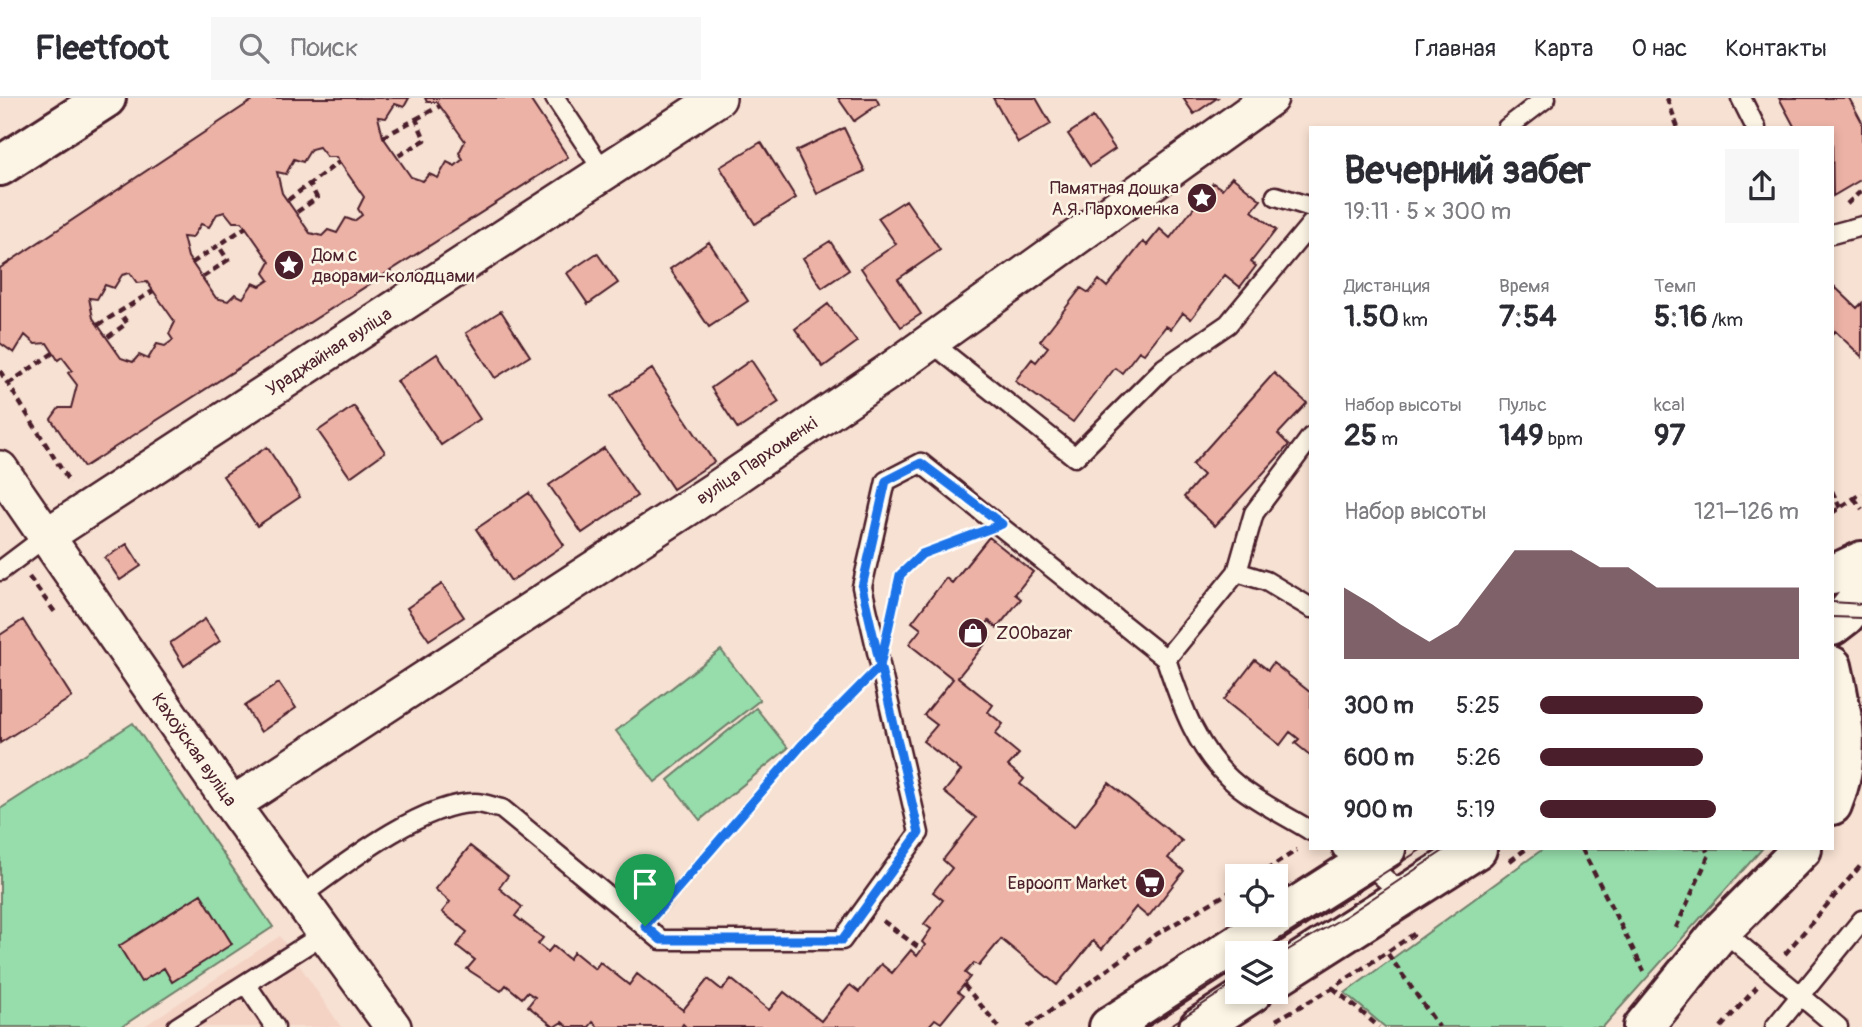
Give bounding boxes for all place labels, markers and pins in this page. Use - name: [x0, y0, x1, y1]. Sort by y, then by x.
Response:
- place label: Памятная дошка А.Я. Пархоменка: [1050, 177, 1179, 221]
- place icon: Памятная дошка А.Я. Пархоменка: [1185, 181, 1219, 215]
- place label: Дом с дворами-колодцами: [311, 244, 474, 288]
- place icon: Дом с дворами-колодцами: [272, 248, 306, 282]
- shop icon: ZOObazar: [956, 616, 990, 650]
- place label: ZOObazar: [996, 622, 1073, 645]
- pin: [615, 854, 675, 926]
- supermarket icon: Евроопт Market: [1133, 866, 1167, 900]
- place label: Евроопт Market: [1007, 872, 1128, 895]

